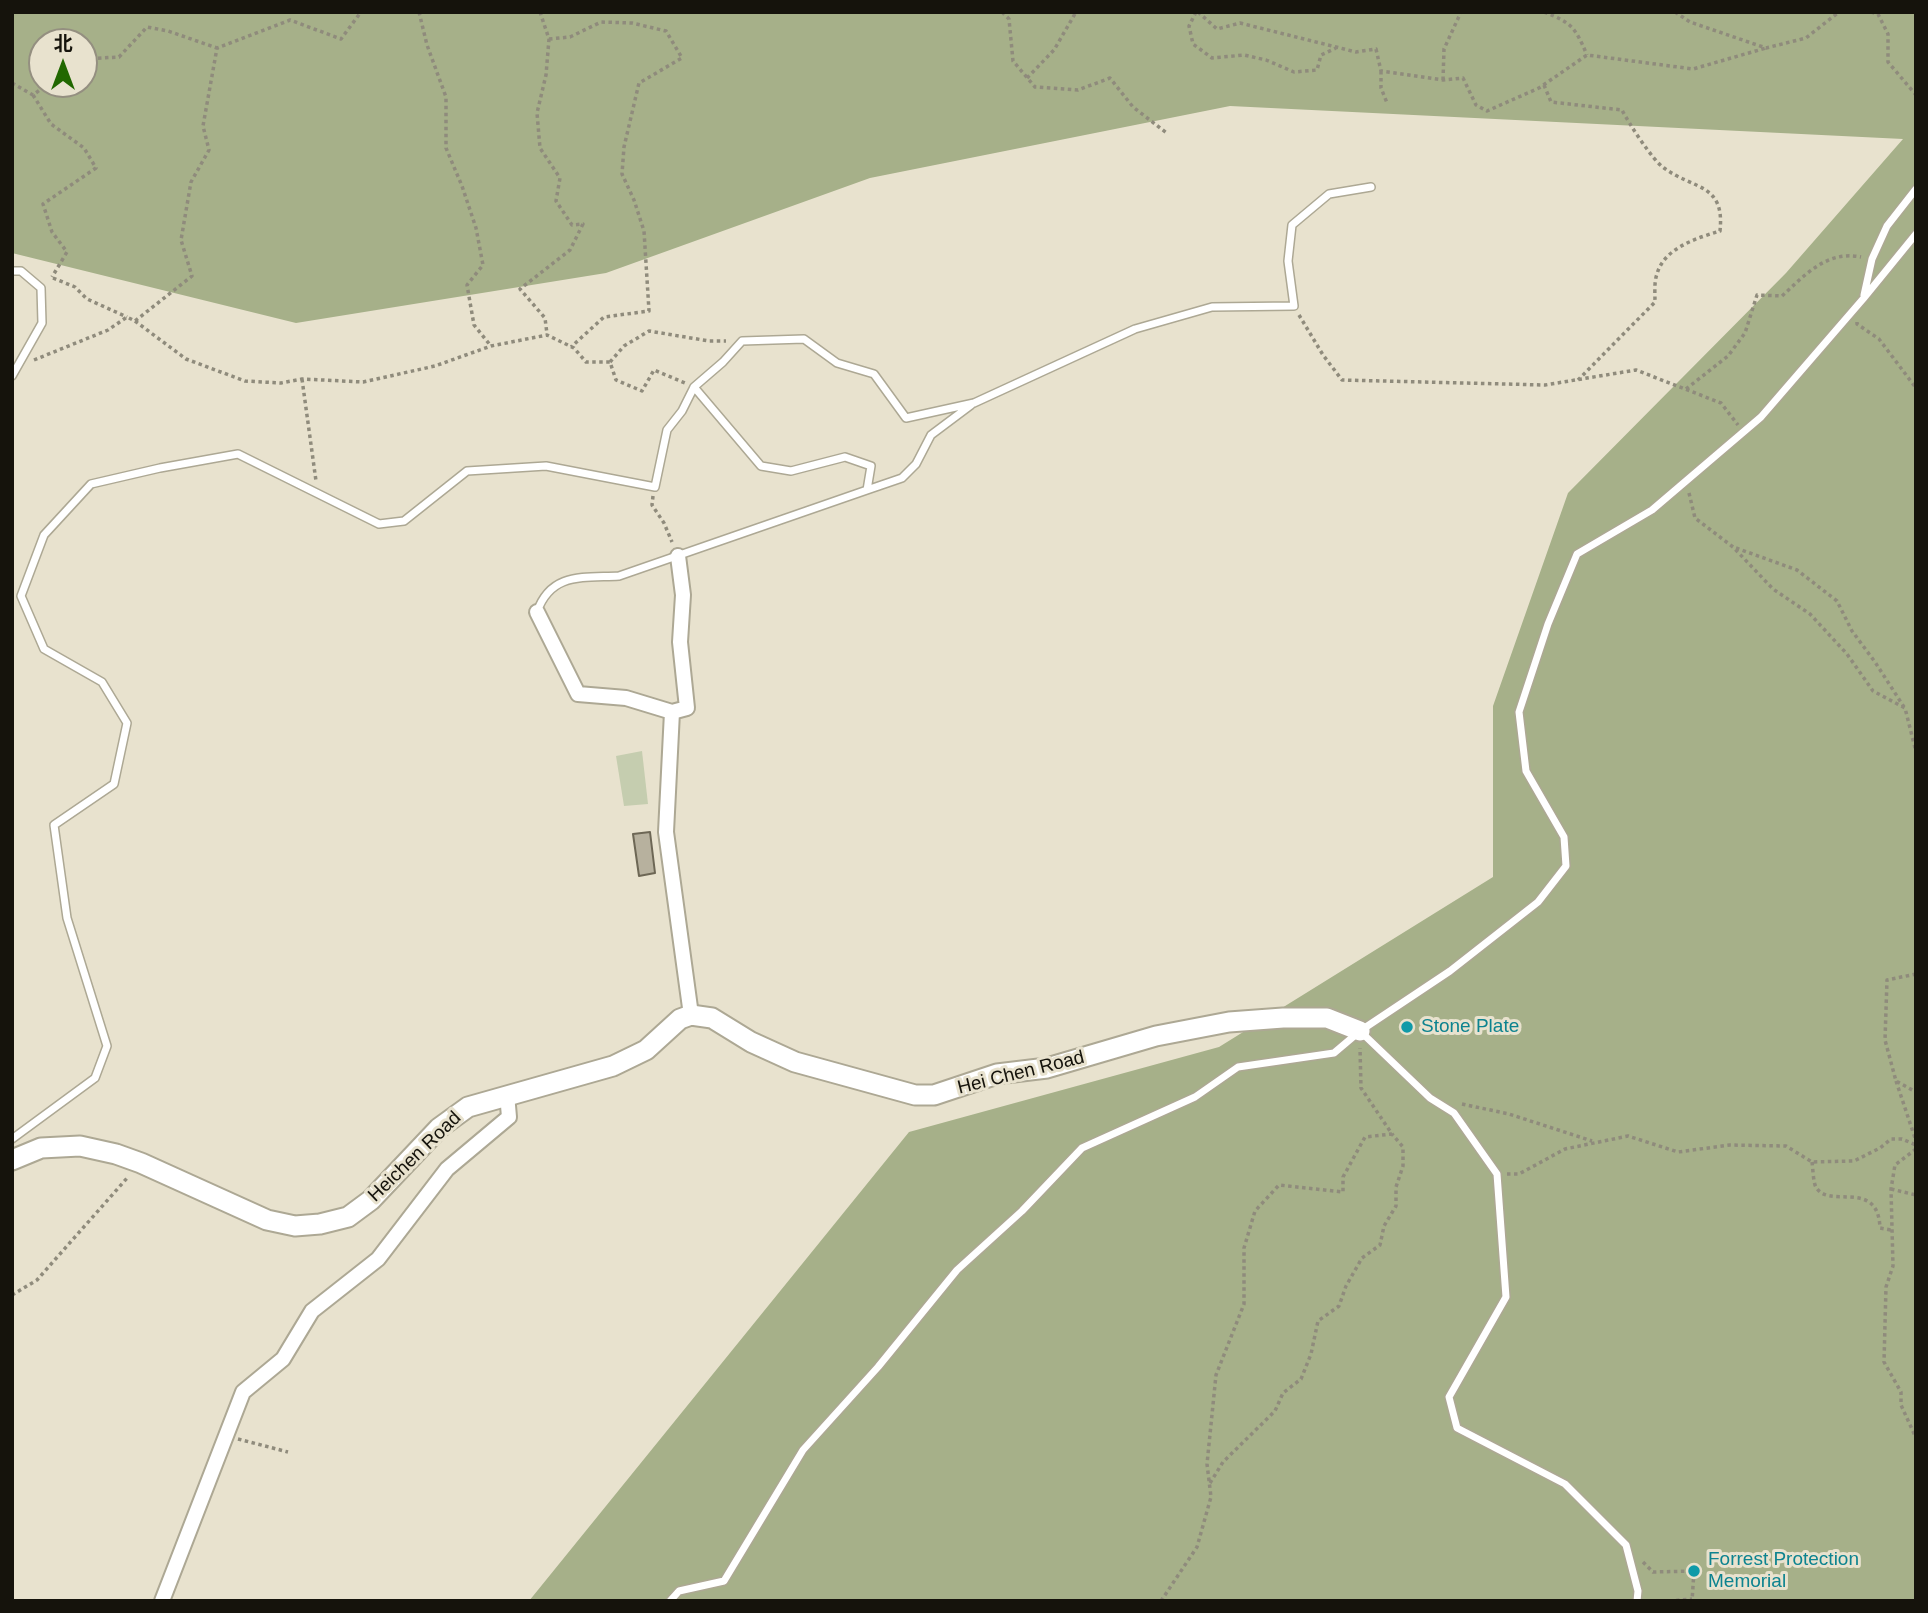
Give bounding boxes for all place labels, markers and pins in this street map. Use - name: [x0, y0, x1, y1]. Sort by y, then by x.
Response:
- place label: Stone Plate: [1421, 1016, 1519, 1038]
- marker: Stone Plate: [1399, 1019, 1415, 1035]
- place label: Forrest Protection Memorial: [1708, 1549, 1859, 1593]
- marker: Forrest Protection Memorial: [1686, 1563, 1702, 1579]

